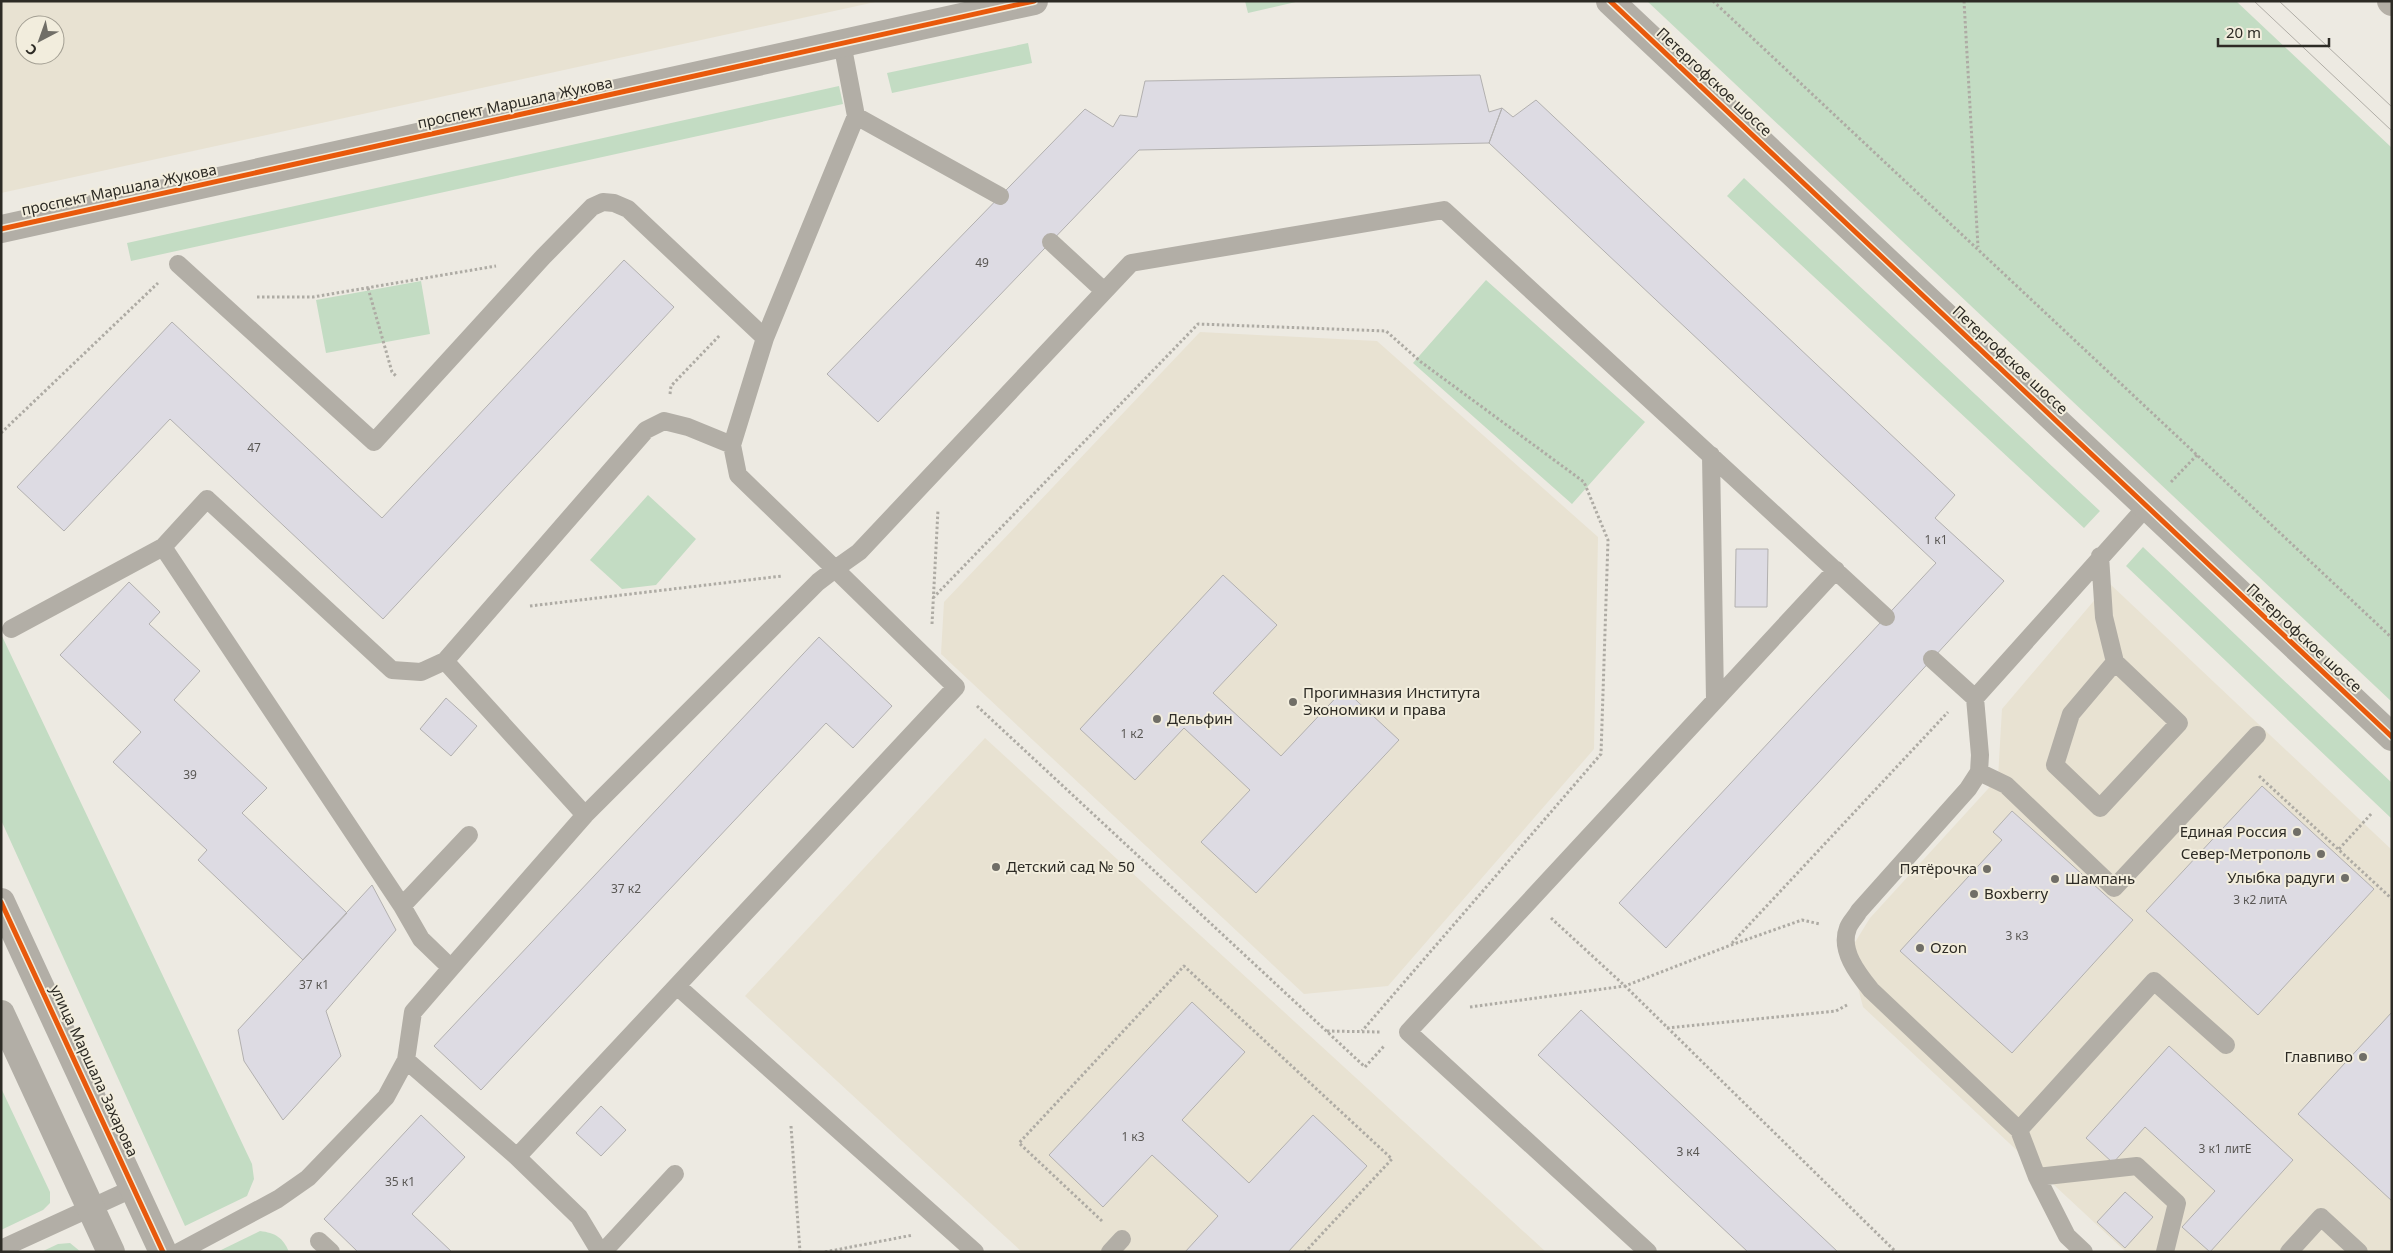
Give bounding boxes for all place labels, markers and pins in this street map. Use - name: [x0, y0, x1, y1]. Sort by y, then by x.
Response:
- place label: Прогимназия Института Экономики и права: [1303, 682, 1480, 719]
- marker: Прогимназия Института Экономики и права: [1287, 696, 1299, 708]
- place label: Дельфин: [1167, 708, 1233, 728]
- marker: Дельфин: [1151, 713, 1163, 725]
- place label: Единая Россия: [2180, 821, 2287, 841]
- marker: Единая Россия: [2291, 826, 2303, 838]
- place label: Север-Метрополь: [2181, 843, 2311, 863]
- marker: Север-Метрополь: [2315, 848, 2327, 860]
- place label: Детский сад № 50: [1006, 856, 1135, 876]
- place label: Пятёрочка: [1900, 858, 1977, 878]
- marker: Детский сад № 50: [990, 861, 1002, 873]
- marker: Пятёрочка: [1981, 863, 1993, 875]
- place label: Улыбка радуги: [2227, 867, 2335, 887]
- place label: Шампань: [2065, 868, 2135, 888]
- marker: Улыбка радуги: [2339, 872, 2351, 884]
- marker: Шампань: [2049, 873, 2061, 885]
- place label: Boxberry: [1984, 883, 2049, 903]
- marker: Boxberry: [1968, 888, 1980, 900]
- place label: Ozon: [1930, 937, 1967, 957]
- marker: Ozon: [1914, 942, 1926, 954]
- place label: Главпиво: [2284, 1046, 2353, 1066]
- marker: Главпиво: [2357, 1051, 2369, 1063]

